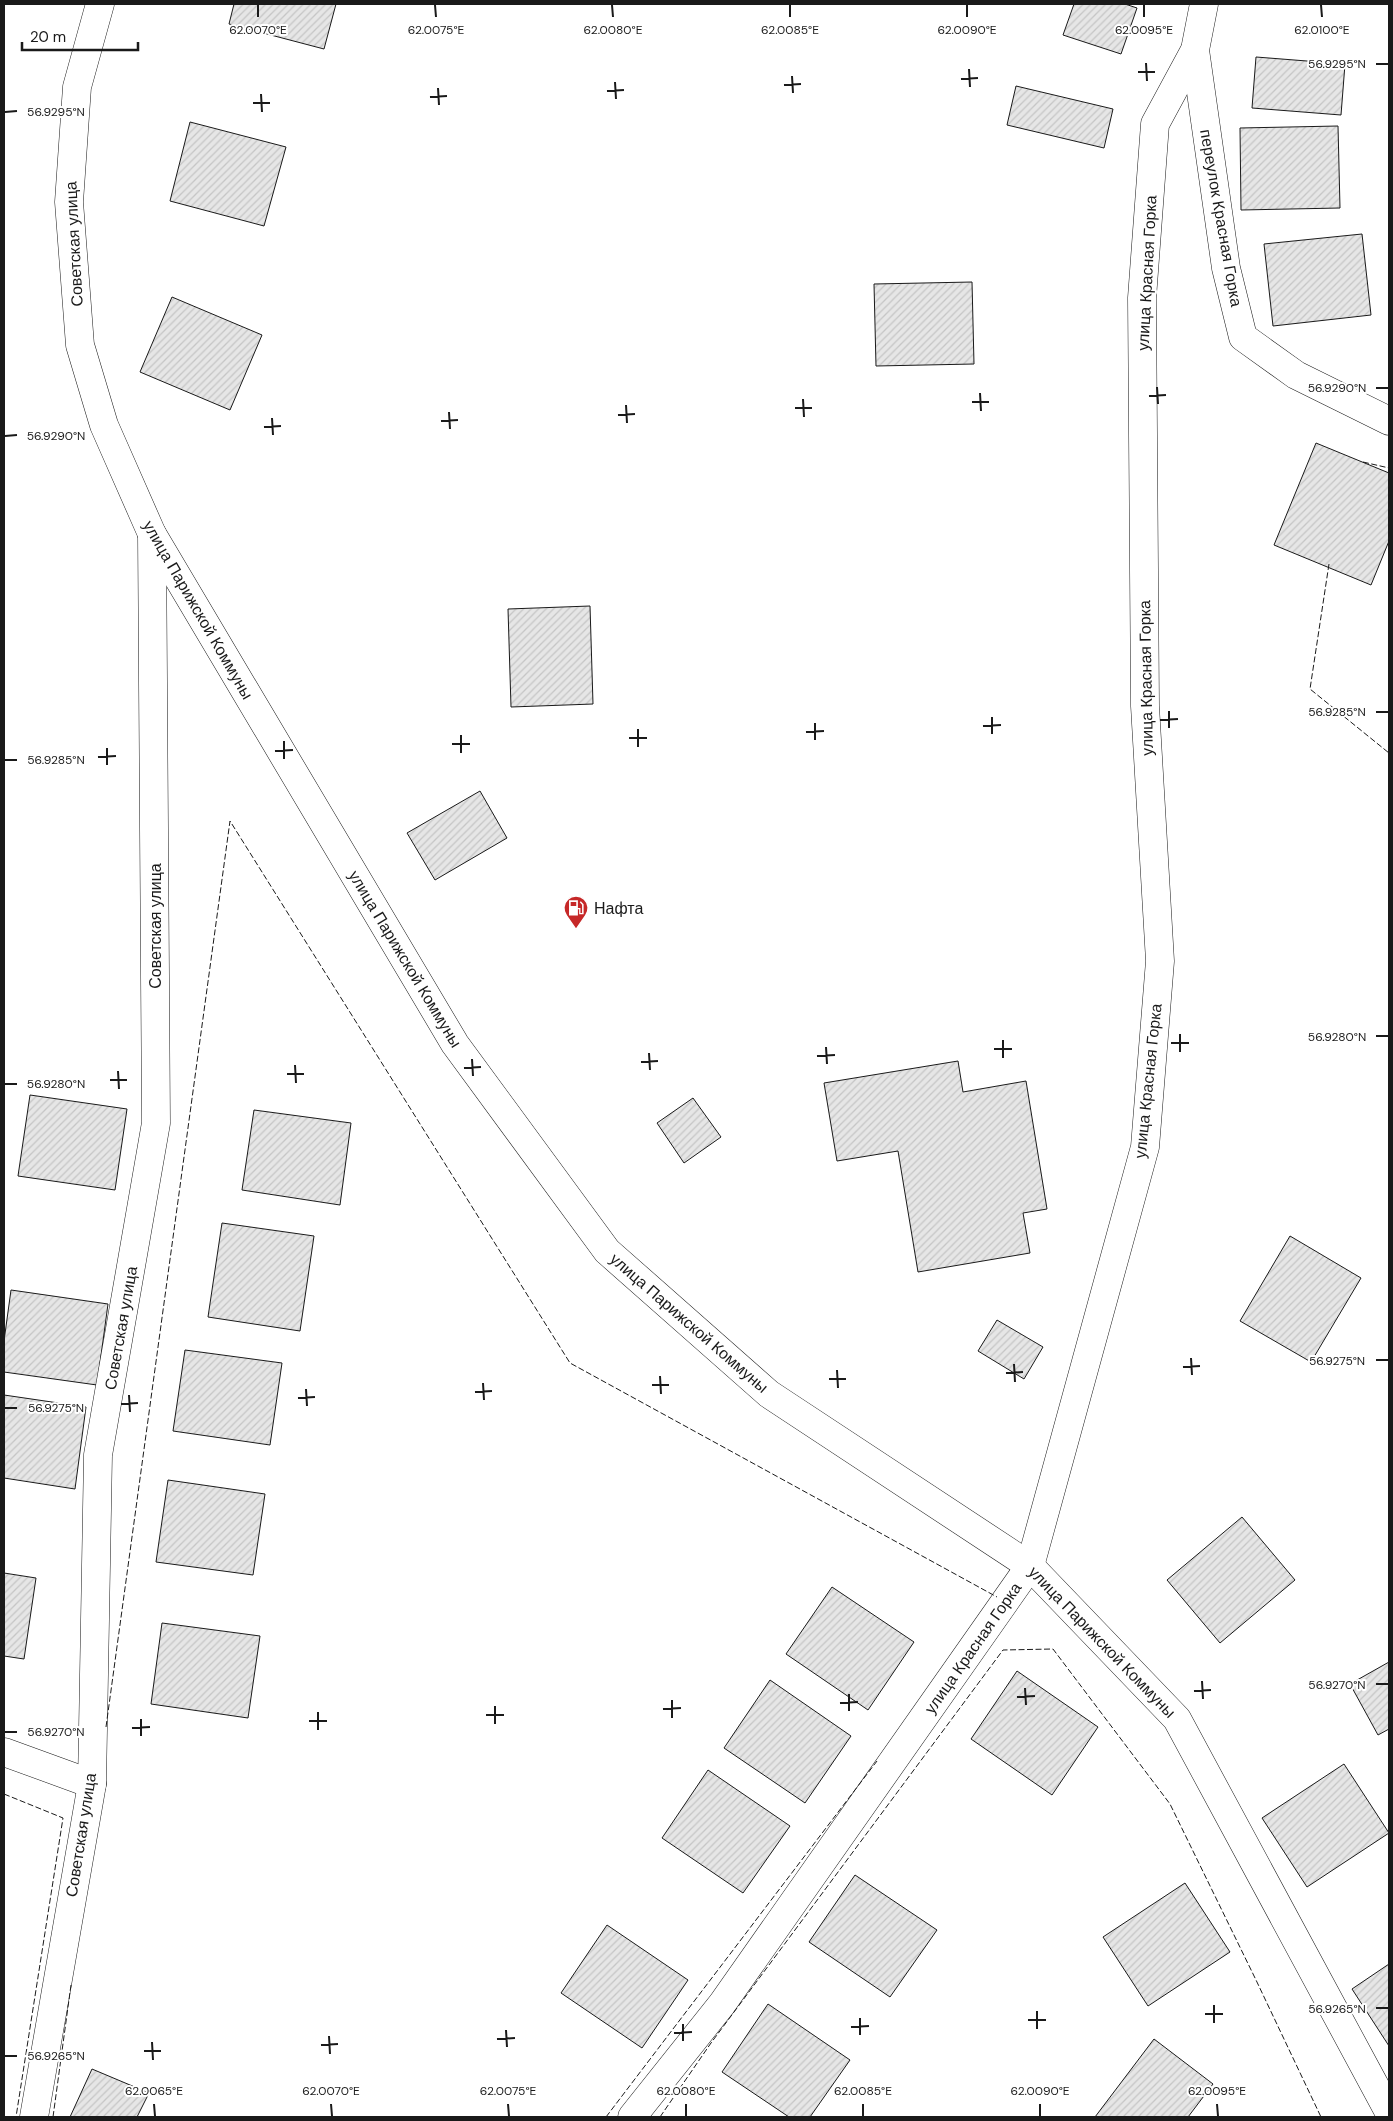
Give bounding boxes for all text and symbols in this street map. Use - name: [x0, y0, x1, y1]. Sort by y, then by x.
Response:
- scale bar: [22, 20, 139, 52]
- text: 62.0070°E: [229, 22, 287, 38]
- text: 62.0075°E: [408, 22, 464, 38]
- text: 62.0080°E: [584, 22, 643, 38]
- text: 62.0085°E: [761, 22, 819, 38]
- text: 62.0090°E: [937, 22, 997, 38]
- text: 62.0095°E: [1115, 22, 1173, 38]
- text: 62.0100°E: [1294, 22, 1350, 38]
- text: 20 m: [30, 27, 66, 47]
- text: 56.9295°N: [1308, 56, 1366, 72]
- text: 56.9295°N: [27, 104, 85, 120]
- street label: переулок Красная Горка: [1195, 128, 1247, 309]
- street label: Советская улица: [60, 181, 88, 307]
- street label: улица Красная Горка: [1132, 195, 1162, 351]
- text: 56.9290°N: [1308, 380, 1366, 396]
- text: 56.9290°N: [27, 428, 85, 444]
- street label: улица Парижской Коммуны: [138, 517, 258, 703]
- street label: улица Красная Горка: [1134, 600, 1158, 756]
- text: 56.9285°N: [1308, 704, 1366, 720]
- text: 56.9285°N: [27, 752, 85, 768]
- street label: Советская улица: [145, 863, 166, 989]
- street label: улица Парижской Коммуны: [344, 867, 466, 1051]
- fuel station icon: Нафта: [563, 895, 589, 929]
- place label: Нафта: [594, 898, 643, 919]
- street label: улица Красная Горка: [1129, 1002, 1167, 1159]
- text: 56.9280°N: [1308, 1029, 1366, 1045]
- text: 56.9280°N: [27, 1076, 85, 1092]
- street label: улица Парижской Коммуны: [605, 1248, 773, 1398]
- street label: Советская улица: [100, 1264, 142, 1392]
- text: 56.9275°N: [1309, 1353, 1365, 1369]
- text: 56.9275°N: [28, 1400, 84, 1416]
- street label: улица Парижской Коммуны: [1024, 1562, 1180, 1722]
- street label: улица Красная Горка: [920, 1578, 1026, 1718]
- text: 56.9270°N: [1308, 1677, 1366, 1693]
- text: 56.9270°N: [27, 1724, 85, 1740]
- street label: Советская улица: [61, 1771, 101, 1899]
- text: 56.9265°N: [1308, 2001, 1366, 2017]
- text: 56.9265°N: [27, 2048, 85, 2064]
- text: 62.0065°E: [125, 2083, 183, 2099]
- text: 62.0070°E: [302, 2083, 360, 2099]
- text: 62.0075°E: [480, 2083, 536, 2099]
- text: 62.0080°E: [657, 2083, 716, 2099]
- text: 62.0085°E: [834, 2083, 892, 2099]
- text: 62.0090°E: [1010, 2083, 1070, 2099]
- text: 62.0095°E: [1188, 2083, 1246, 2099]

